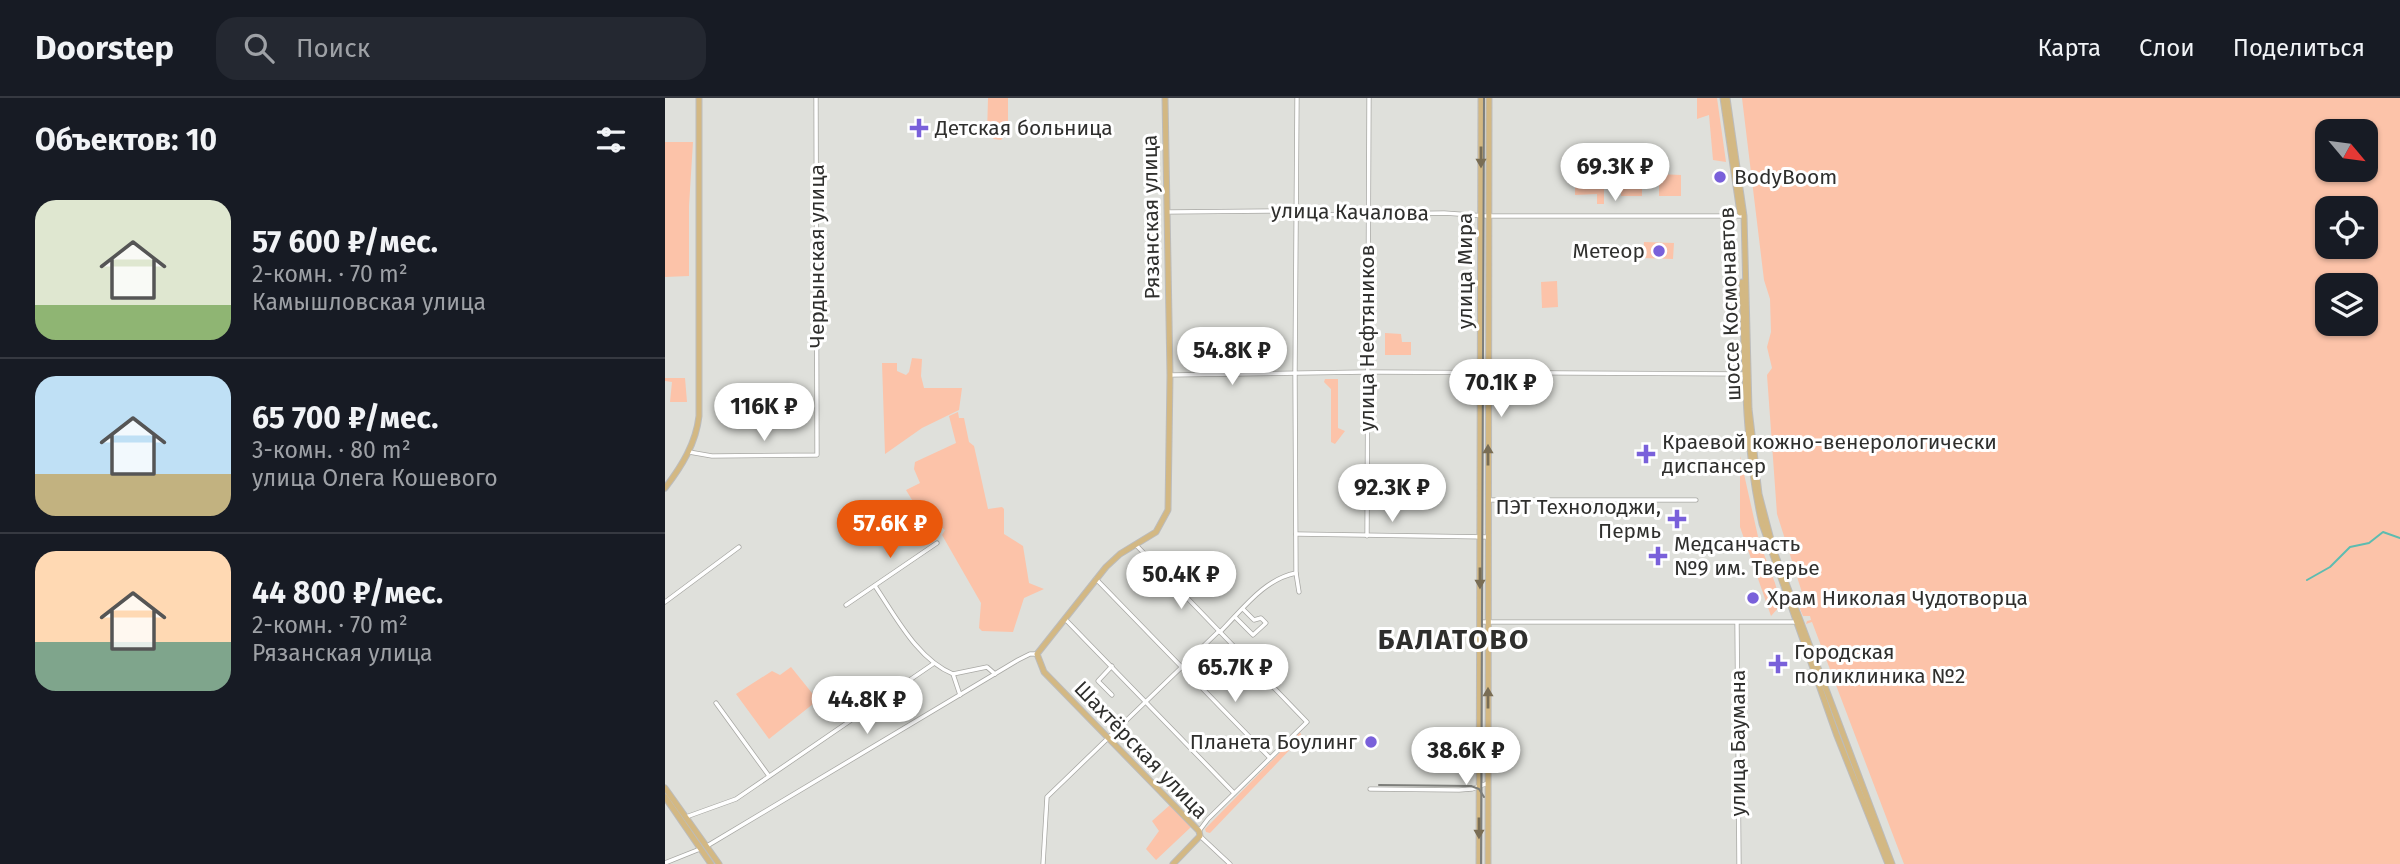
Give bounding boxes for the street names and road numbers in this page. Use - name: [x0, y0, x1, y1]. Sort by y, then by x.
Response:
- street label: Рязанская улица: [1137, 134, 1165, 300]
- street label: Чердынская улица: [804, 164, 830, 348]
- street label: улица Качалова: [1271, 198, 1429, 226]
- street label: шоссе Космонавтов: [1714, 206, 1746, 402]
- street label: улица Мира: [1452, 213, 1478, 329]
- street label: улица Нефтяников: [1354, 245, 1380, 431]
- street label: улица Баумана: [1725, 670, 1751, 816]
- street label: Шахтёрская улица: [1069, 676, 1213, 824]

